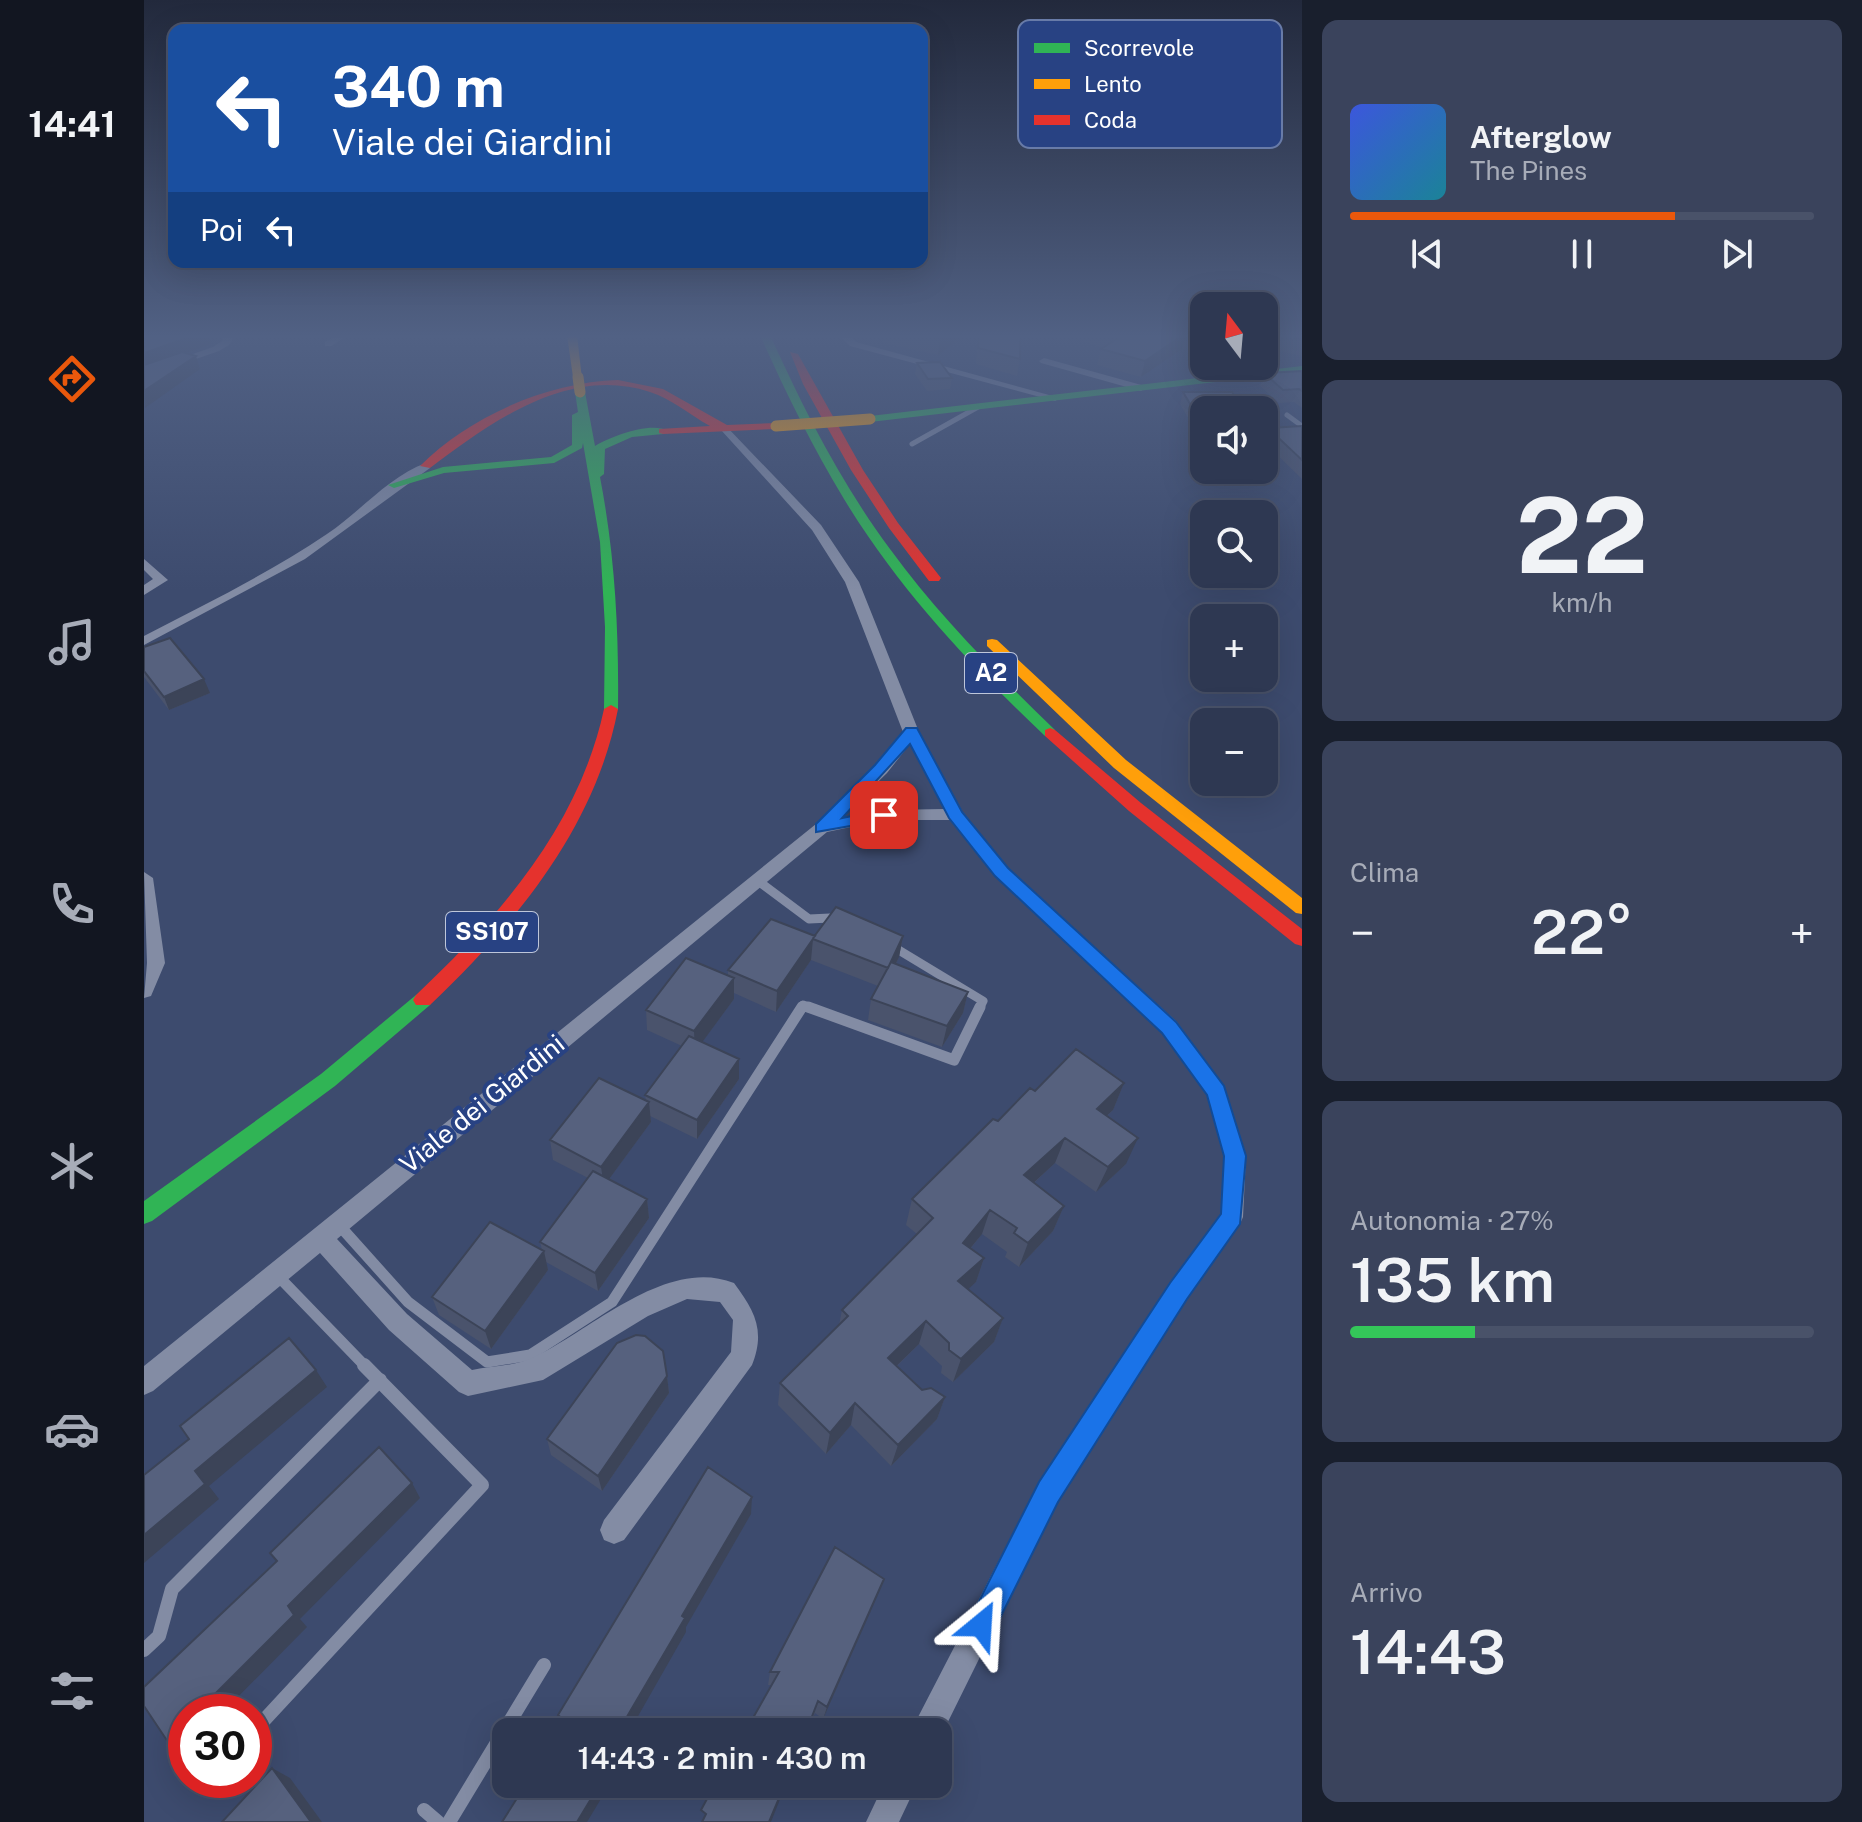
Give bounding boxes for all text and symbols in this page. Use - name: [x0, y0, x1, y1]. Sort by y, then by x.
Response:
- legend: [1018, 20, 1282, 148]
- text: Scorrevole: [1084, 35, 1194, 61]
- text: 340 m: [332, 54, 505, 120]
- icon: left: [200, 56, 304, 160]
- text: Lento: [1084, 71, 1142, 97]
- text: 14:41: [28, 103, 116, 145]
- text: Coda: [1084, 107, 1137, 133]
- text: Afterglow: [1470, 119, 1612, 155]
- text: Viale dei Giardini: [332, 121, 613, 163]
- text: The Pines: [1470, 155, 1587, 186]
- icon: left: [259, 208, 303, 252]
- text: Poi: [200, 212, 243, 248]
- icon: previous: [1405, 232, 1449, 276]
- icon: pause: [1560, 232, 1604, 276]
- icon: next: [1715, 232, 1759, 276]
- north arrow: [1190, 292, 1278, 380]
- map controls: [1190, 292, 1278, 796]
- icon: directions: [44, 351, 100, 407]
- button: sound: [1190, 396, 1278, 484]
- text: 22: [1516, 474, 1648, 596]
- button: search: [1190, 500, 1278, 588]
- text: km/h: [1551, 587, 1613, 618]
- button: +: [1190, 604, 1278, 692]
- icon: music: [44, 614, 100, 670]
- road number: A2: [965, 653, 1017, 693]
- button: −: [1190, 708, 1278, 796]
- pin: [850, 781, 918, 849]
- icon: arrive: [862, 793, 906, 837]
- text: Clima: [1350, 857, 1419, 888]
- icon: phone: [44, 876, 100, 932]
- text: 22°: [1531, 897, 1633, 968]
- text: −: [1350, 907, 1374, 959]
- text: +: [1790, 907, 1814, 959]
- road number: SS107: [446, 912, 538, 952]
- street label: Viale dei Giardini: [393, 1028, 570, 1179]
- icon: climate: [44, 1138, 100, 1194]
- text: Autonomia · 27%: [1350, 1205, 1554, 1236]
- text: 135 km: [1350, 1245, 1555, 1316]
- icon: car: [44, 1401, 100, 1457]
- text: Arrivo: [1350, 1577, 1423, 1608]
- position arrow: [939, 1583, 1023, 1667]
- text: 14:43: [1350, 1617, 1506, 1688]
- icon: filters: [44, 1663, 100, 1719]
- speed limit sign: 30: [168, 1694, 272, 1798]
- text: 14:43 · 2 min · 430 m: [578, 1740, 866, 1776]

